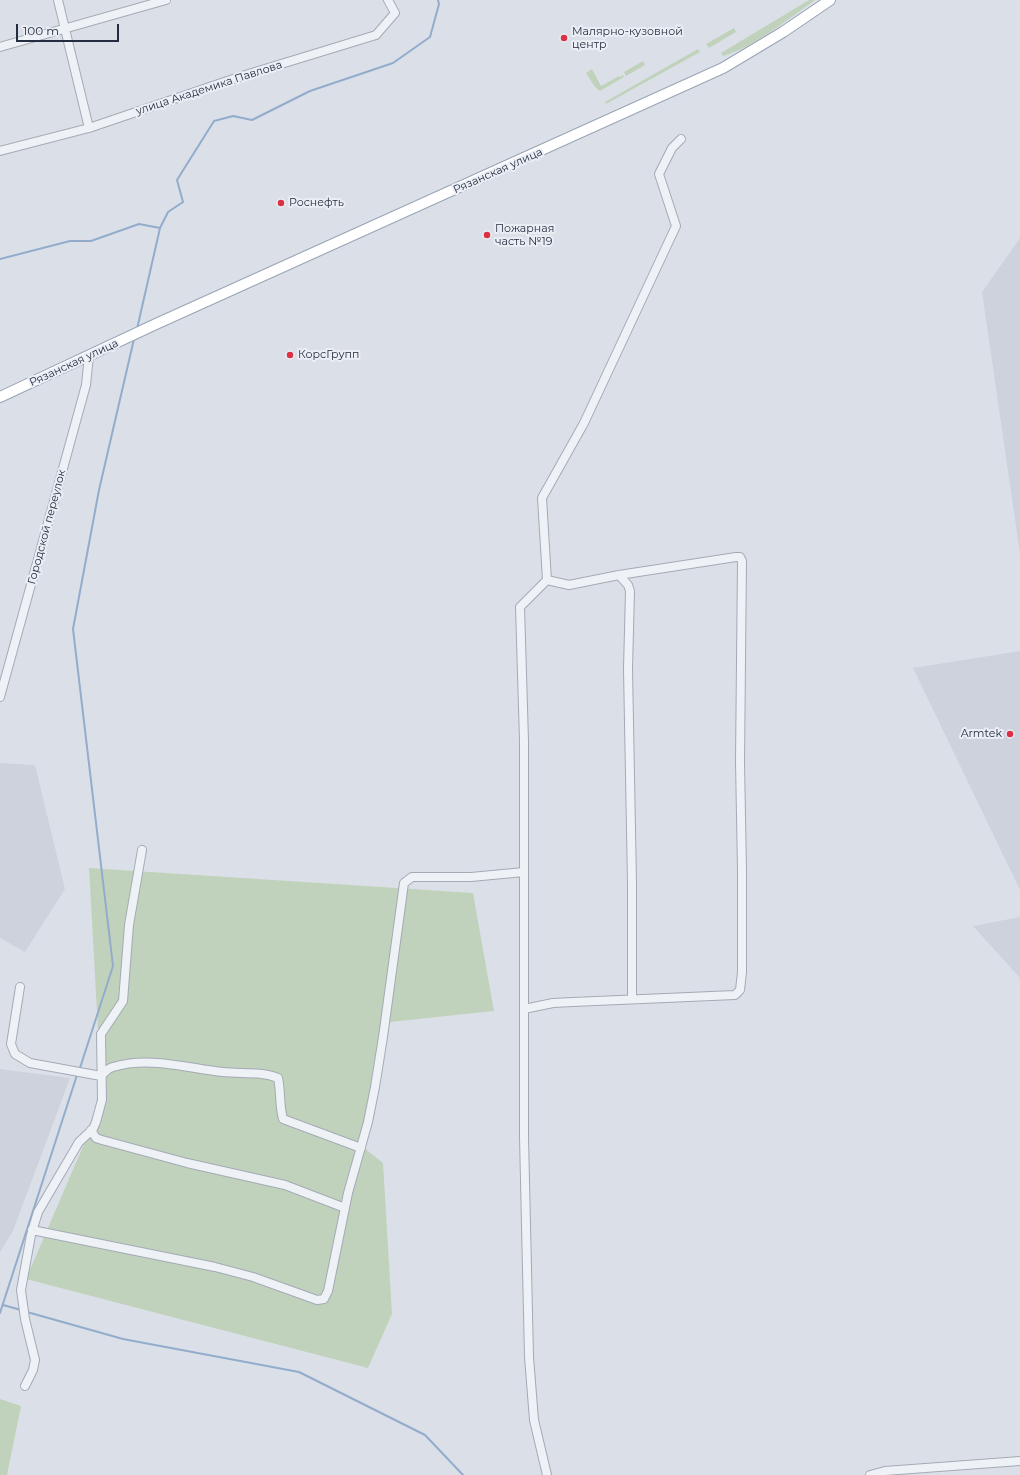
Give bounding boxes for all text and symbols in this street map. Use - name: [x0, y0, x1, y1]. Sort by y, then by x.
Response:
- scale bar: [18, 16, 121, 42]
- text: 100 m: [23, 23, 59, 38]
- place label: Малярно-кузовной центр: [572, 25, 683, 51]
- marker: Малярно-кузовной центр: [559, 33, 569, 43]
- street label: улица Академика Павлова: [134, 58, 284, 118]
- street label: Рязанская улица: [451, 145, 545, 197]
- place label: Роснефть: [289, 196, 344, 210]
- marker: Роснефть: [276, 198, 286, 208]
- place label: Пожарная часть №19: [495, 222, 554, 248]
- marker: Пожарная часть №19: [482, 230, 492, 240]
- street label: Рязанская улица: [27, 337, 121, 389]
- place label: КорсГрупп: [298, 348, 359, 362]
- marker: КорсГрупп: [285, 350, 295, 360]
- street label: Городской переулок: [25, 468, 69, 586]
- place label: Armtek: [961, 727, 1002, 741]
- marker: Armtek: [1005, 729, 1015, 739]

